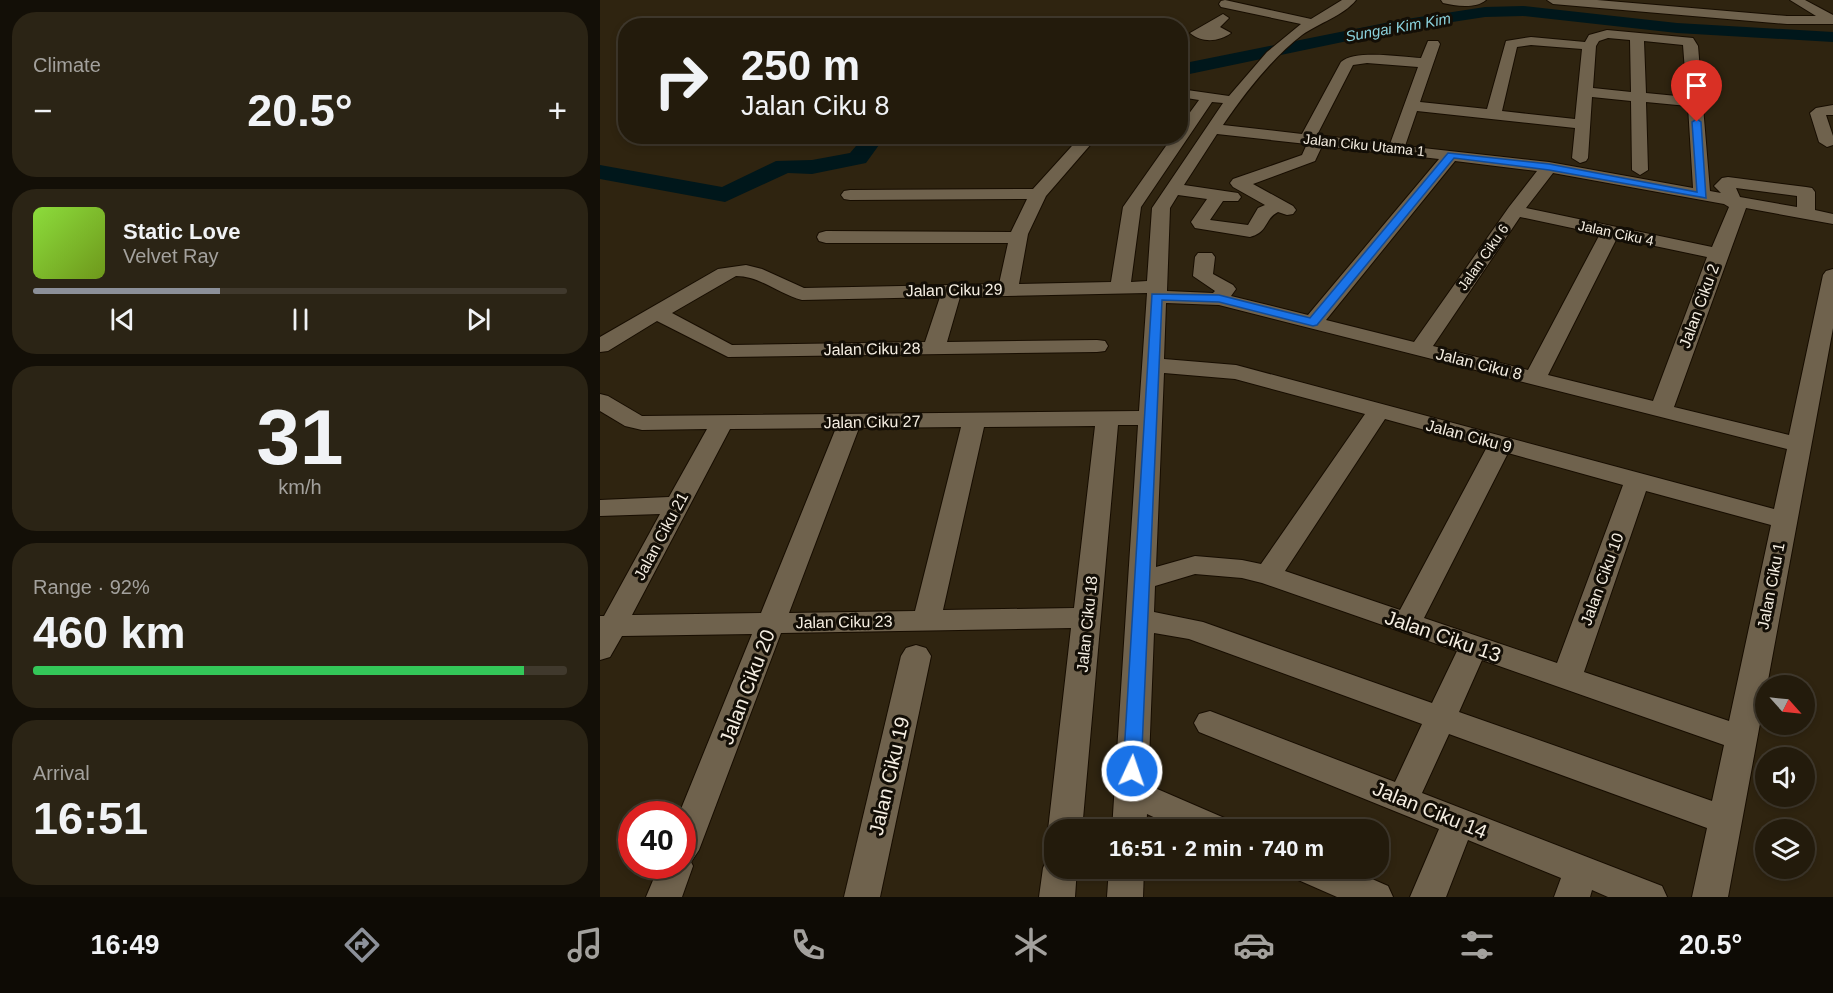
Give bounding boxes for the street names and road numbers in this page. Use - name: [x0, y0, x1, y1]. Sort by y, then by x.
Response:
- street label: Jalan Ciku Utama 1: [1302, 131, 1426, 159]
- street label: Jalan Ciku 4: [1577, 217, 1656, 249]
- street label: Jalan Ciku 6: [1454, 221, 1512, 293]
- street label: Jalan Ciku 2: [1676, 262, 1722, 350]
- street label: Jalan Ciku 29: [905, 281, 1003, 299]
- street label: Jalan Ciku 28: [823, 340, 921, 358]
- street label: Jalan Ciku 8: [1434, 345, 1524, 383]
- street label: Jalan Ciku 27: [823, 413, 921, 431]
- street label: Jalan Ciku 9: [1424, 416, 1514, 456]
- street label: Jalan Ciku 21: [631, 489, 691, 583]
- street label: Jalan Ciku 10: [1577, 530, 1627, 627]
- street label: Jalan Ciku 1: [1754, 541, 1788, 631]
- street label: Jalan Ciku 18: [1073, 575, 1101, 673]
- street label: Jalan Ciku 13: [1382, 606, 1504, 666]
- street label: Jalan Ciku 23: [795, 613, 893, 631]
- street label: Jalan Ciku 20: [715, 626, 779, 748]
- street label: Jalan Ciku 19: [865, 714, 913, 838]
- street label: Jalan Ciku 14: [1370, 777, 1490, 843]

